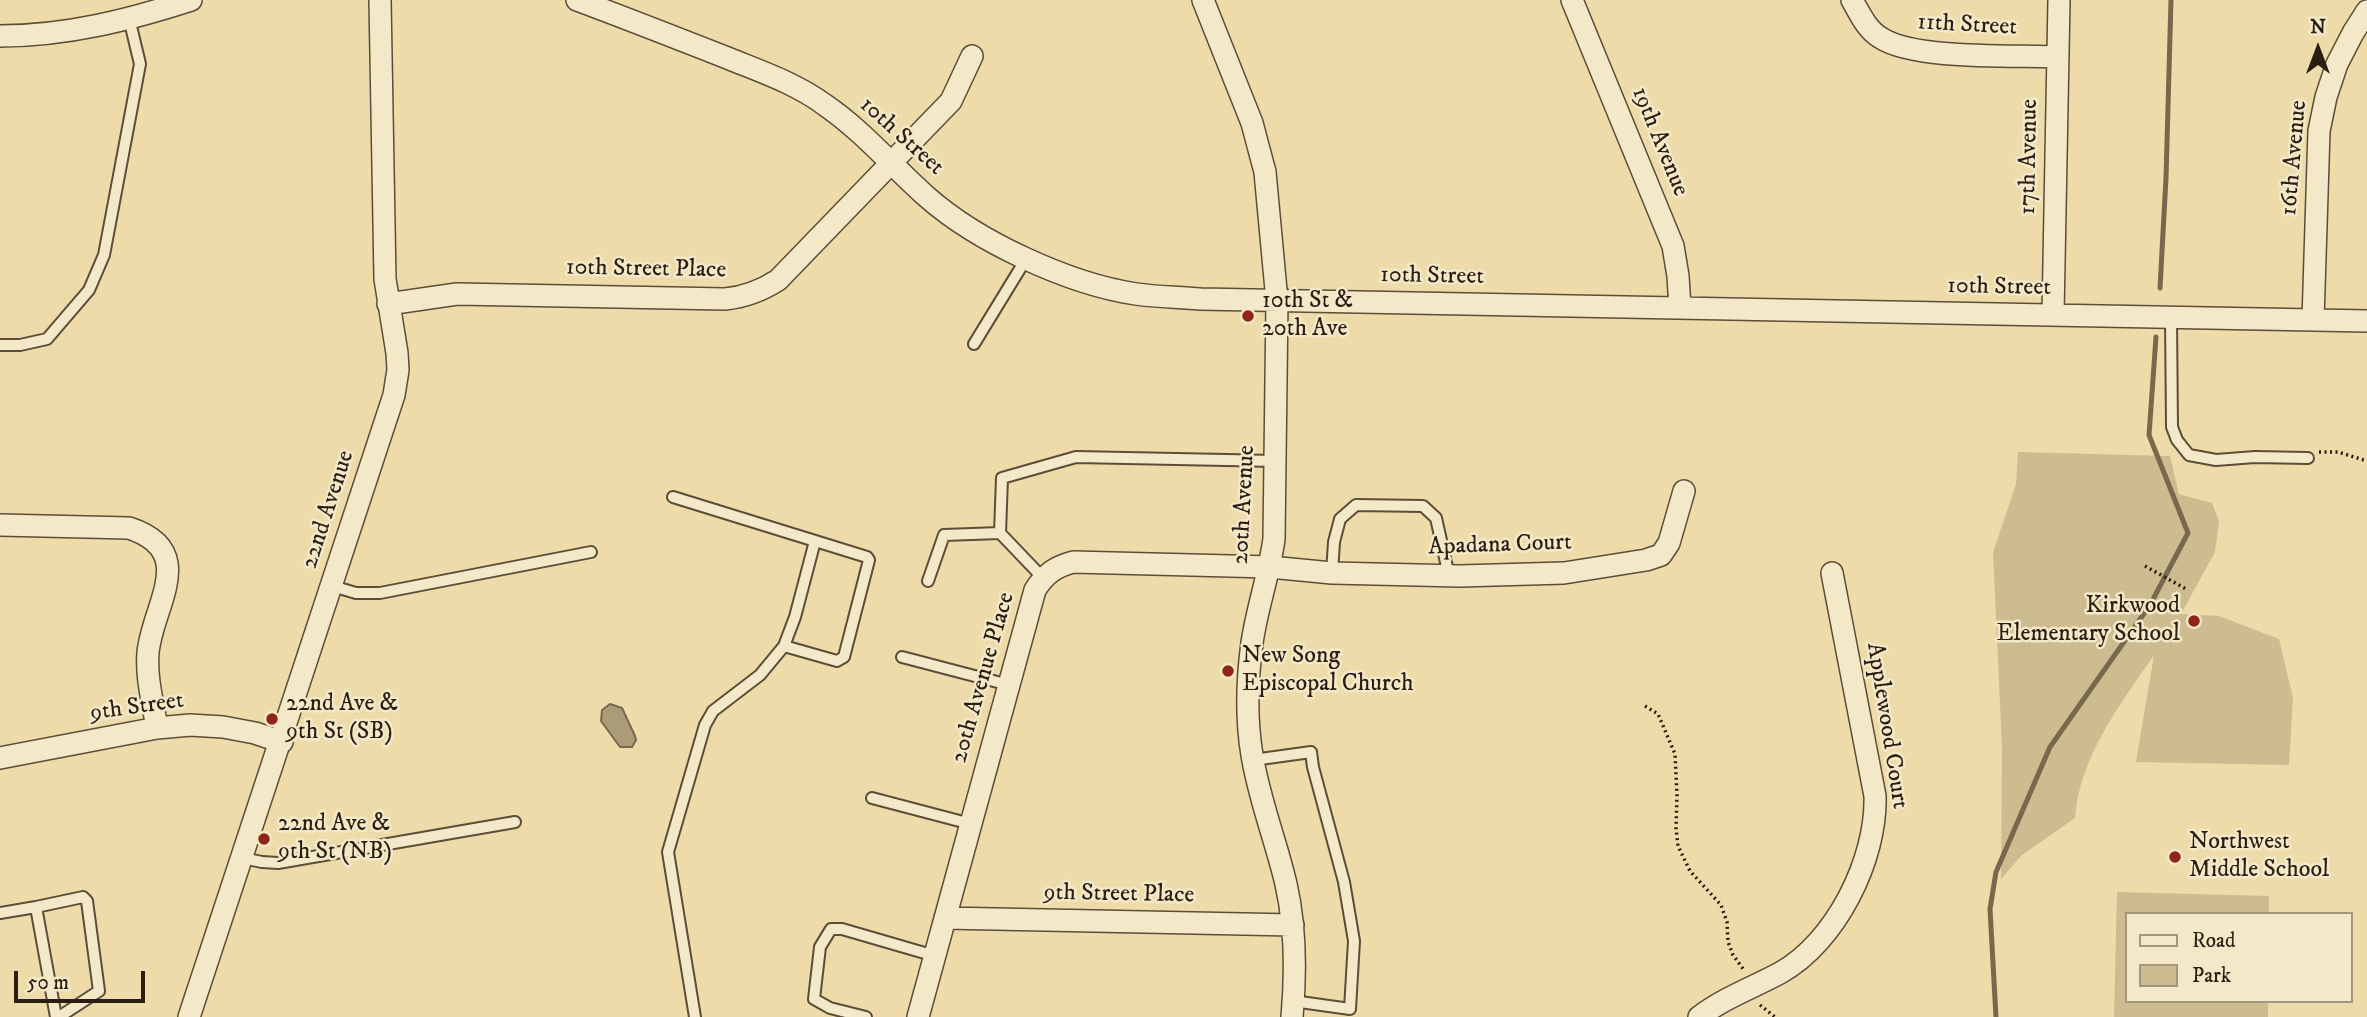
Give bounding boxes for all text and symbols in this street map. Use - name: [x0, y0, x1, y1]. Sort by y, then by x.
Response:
- street label: 11th Street: [1916, 9, 2018, 43]
- north arrow: [2283, 14, 2353, 84]
- text: N: [2310, 16, 2326, 39]
- street label: 19th Avenue: [1624, 83, 1694, 201]
- street label: 10th Street: [853, 92, 949, 182]
- street label: 17th Avenue: [2015, 99, 2045, 215]
- street label: 16th Avenue: [2276, 99, 2314, 217]
- street label: 10th Street Place: [566, 254, 726, 286]
- street label: 10th Street: [1380, 262, 1484, 292]
- street label: 10th Street: [1947, 273, 2051, 303]
- place label: 10th St & 20th Ave: [1262, 288, 1353, 344]
- marker: 10th St & 20th Ave: [1240, 308, 1256, 324]
- street label: 20th Avenue: [1227, 445, 1263, 565]
- street label: 22nd Avenue: [296, 447, 362, 573]
- street label: Apadana Court: [1428, 529, 1572, 563]
- street label: 20th Avenue Place: [946, 589, 1022, 767]
- place label: Kirkwood Elementary School: [1996, 593, 2180, 649]
- marker: Kirkwood Elementary School: [2186, 613, 2202, 629]
- street label: Applewood Court: [1859, 641, 1913, 811]
- place label: New Song Episcopal Church: [1242, 643, 1414, 699]
- marker: New Song Episcopal Church: [1220, 663, 1236, 679]
- street label: 9th Street: [88, 687, 186, 729]
- place label: 22nd Ave & 9th St (SB): [286, 691, 398, 747]
- marker: 22nd Ave & 9th St (SB): [264, 711, 280, 727]
- place label: 22nd Ave & 9th St (NB): [278, 811, 392, 867]
- place label: Northwest Middle School: [2189, 829, 2329, 885]
- marker: 22nd Ave & 9th St (NB): [256, 831, 272, 847]
- marker: Northwest Middle School: [2167, 849, 2183, 865]
- street label: 9th Street Place: [1043, 879, 1195, 911]
- legend: [2126, 912, 2353, 1003]
- text: Road: [2192, 928, 2236, 954]
- scale bar: [18, 958, 149, 1002]
- text: Park: [2192, 963, 2231, 989]
- text: 50 m: [27, 970, 69, 996]

